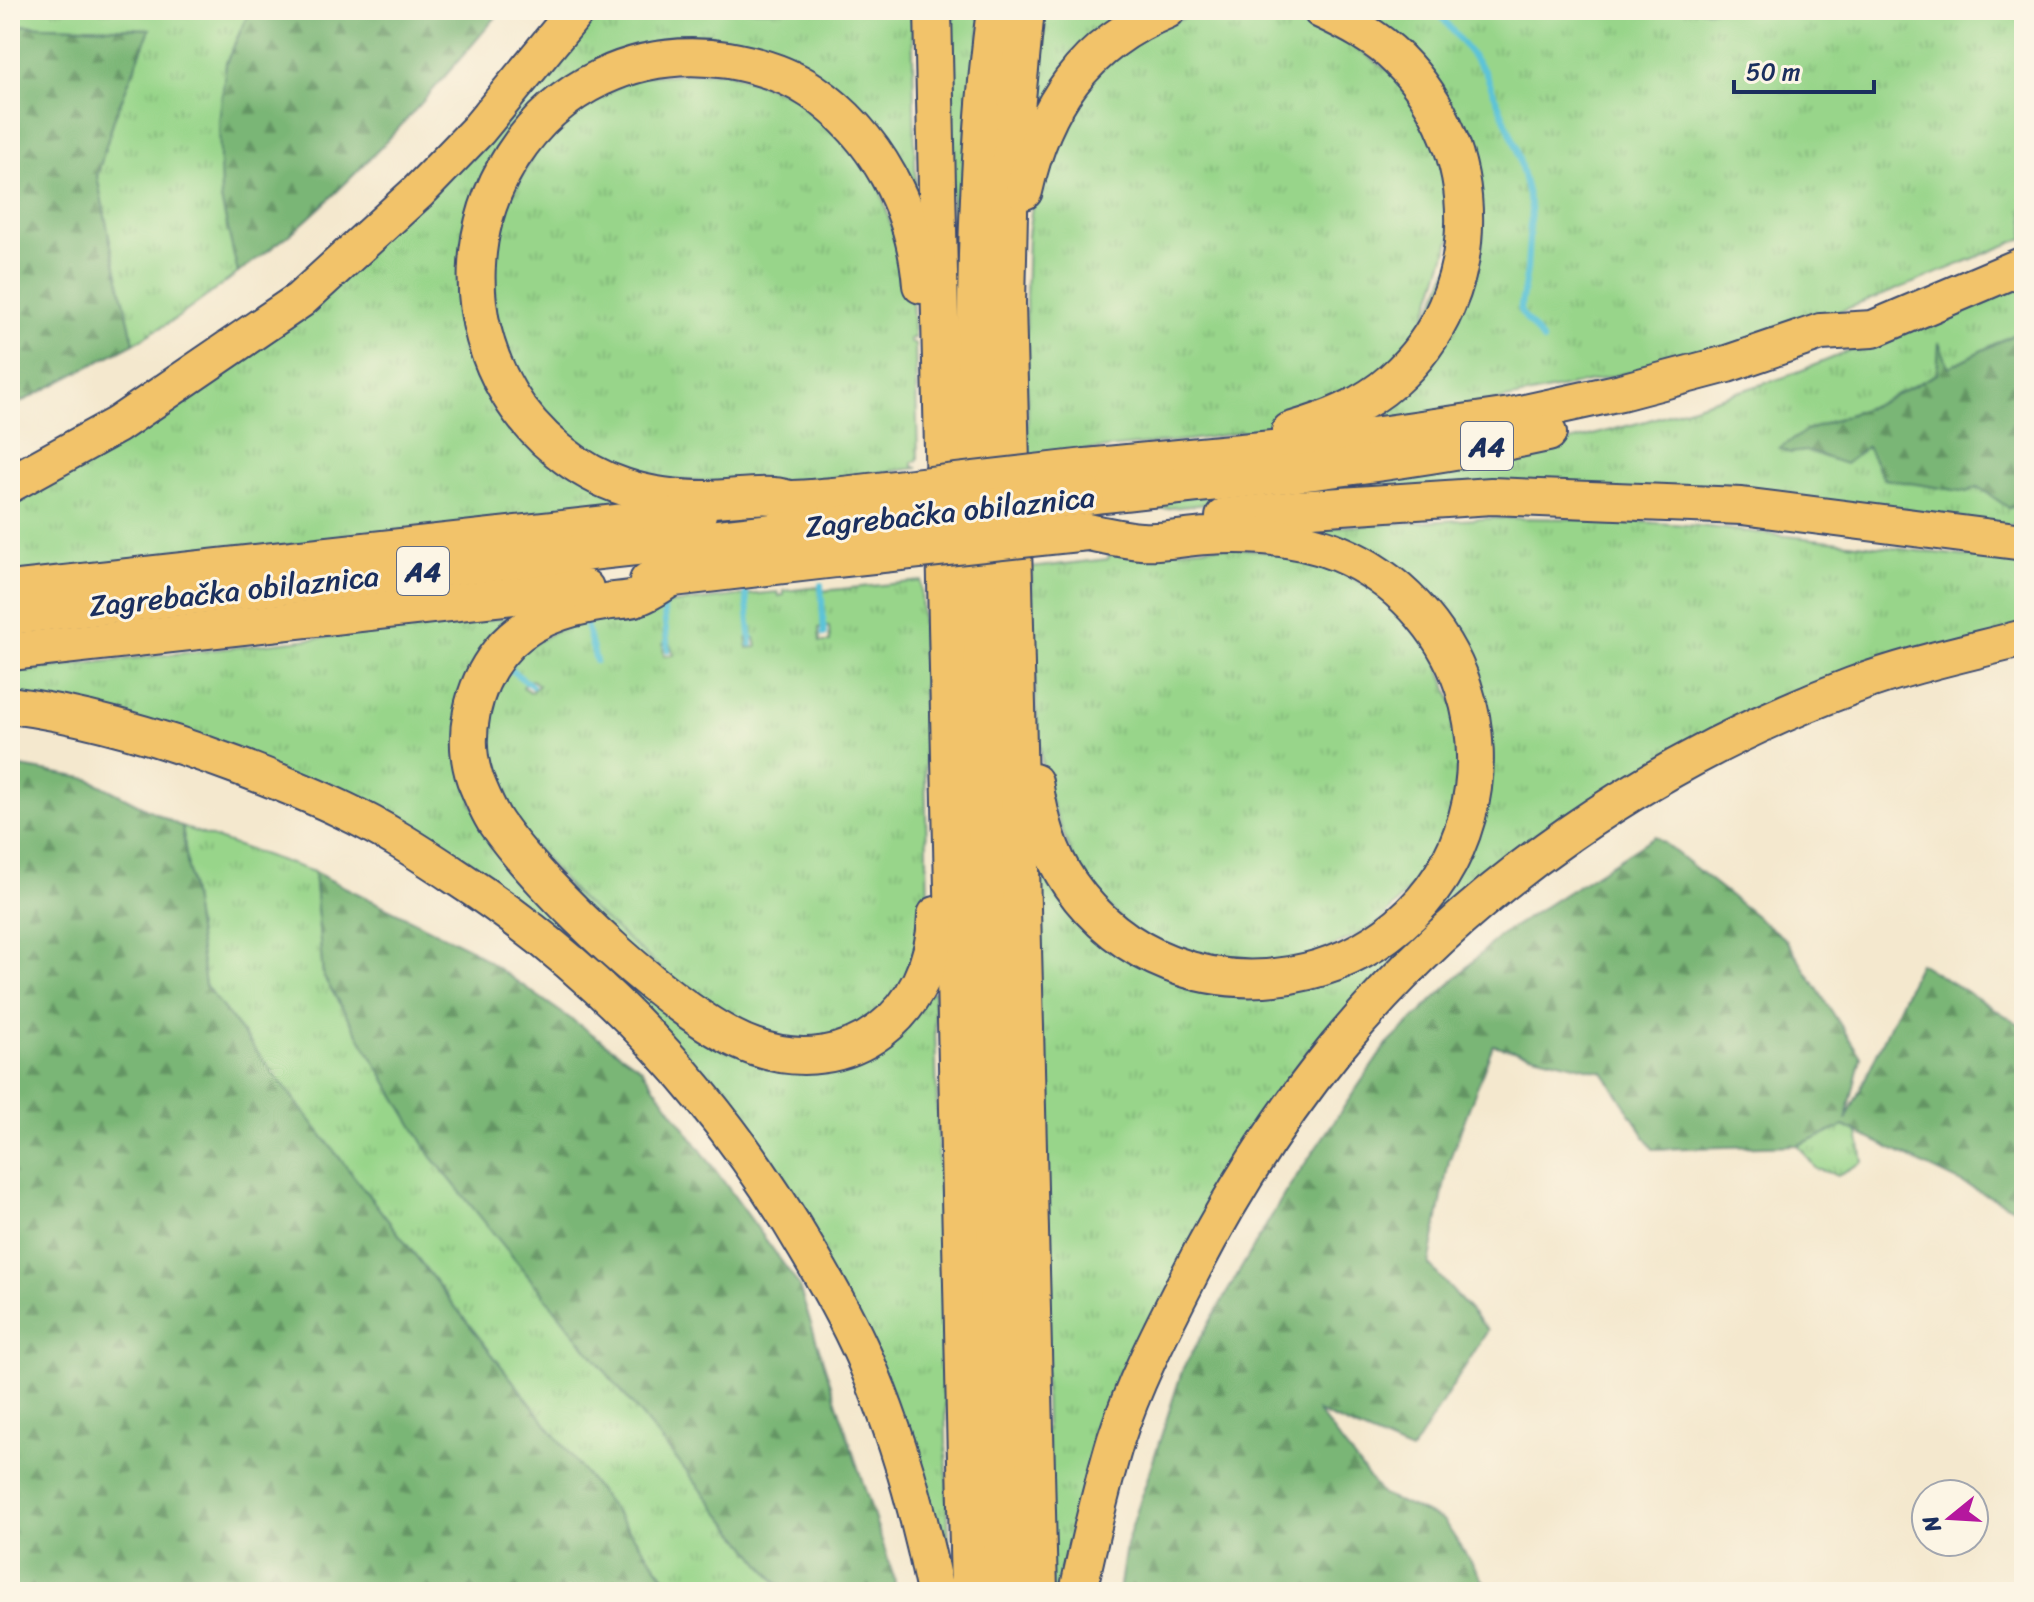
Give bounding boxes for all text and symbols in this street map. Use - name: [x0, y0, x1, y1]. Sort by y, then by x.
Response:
- scale bar: [1734, 44, 1874, 94]
- text: 50 m: [1746, 51, 1801, 93]
- road number: A4: [1461, 422, 1513, 470]
- street label: Zagrebačka obilaznica: [802, 470, 1098, 554]
- road number: A4: [397, 547, 449, 595]
- street label: Zagrebačka obilaznica: [86, 549, 382, 633]
- north arrow: [1910, 1478, 1990, 1558]
- text: N: [1910, 1510, 1953, 1538]

